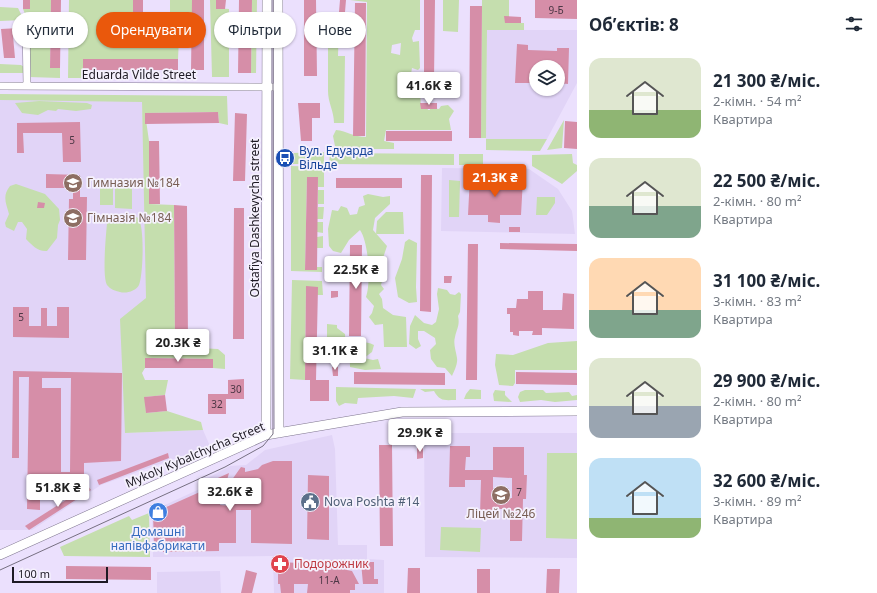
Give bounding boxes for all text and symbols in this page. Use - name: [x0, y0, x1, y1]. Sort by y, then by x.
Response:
- house number: 9-Б: [548, 3, 564, 17]
- chip: Купити: [12, 12, 88, 48]
- chip: Орендувати: [96, 12, 206, 48]
- chip: Фільтри: [214, 12, 296, 48]
- chip: Нове: [304, 12, 366, 48]
- text: Об’єктів: 8: [589, 13, 679, 36]
- icon: filters: [843, 13, 865, 35]
- map controls: [529, 60, 565, 96]
- button: layers: [529, 60, 565, 96]
- street label: Eduarda Vilde Street: [82, 66, 197, 83]
- text: 21 300 ₴/міс.: [713, 69, 820, 92]
- pin: 41.6K ₴: [392, 72, 466, 106]
- icon: home: [621, 74, 669, 122]
- text: 41.6K ₴: [406, 76, 452, 94]
- text: 2-кімн. · 54 m²: [713, 92, 802, 110]
- text: Квартира: [713, 110, 773, 128]
- house number: 5: [69, 133, 75, 147]
- street label: Ostafiya Dashkevycha street: [246, 138, 263, 297]
- place label: Вул. Едуарда Вільде: [299, 142, 373, 173]
- bus stop icon: Вул. Едуарда Вільде: [274, 147, 296, 169]
- pin: 21.3K ₴: [458, 164, 532, 198]
- text: 21.3K ₴: [472, 168, 518, 186]
- text: 22 500 ₴/міс.: [713, 169, 820, 192]
- school or university icon: Гимназия №184: [62, 172, 84, 194]
- place label: Гимназия №184: [87, 174, 180, 191]
- icon: home: [621, 174, 669, 222]
- text: 2-кімн. · 80 m²: [713, 192, 802, 210]
- school or university icon: Гімназія №184: [62, 207, 84, 229]
- place label: Гімназія №184: [87, 209, 171, 226]
- text: Квартира: [713, 210, 773, 228]
- pin: 22.5K ₴: [319, 256, 393, 290]
- text: 22.5K ₴: [333, 260, 379, 278]
- text: 31 100 ₴/міс.: [713, 269, 820, 292]
- icon: home: [621, 274, 669, 322]
- text: 3-кімн. · 83 m²: [713, 292, 802, 310]
- house number: 5: [18, 310, 24, 324]
- text: Квартира: [713, 310, 773, 328]
- pin: 20.3K ₴: [141, 329, 215, 363]
- text: 20.3K ₴: [155, 333, 201, 351]
- pin: 31.1K ₴: [298, 337, 372, 371]
- text: 31.1K ₴: [312, 341, 358, 359]
- text: 29 900 ₴/міс.: [713, 369, 820, 392]
- icon: home: [621, 374, 669, 422]
- house number: 30: [230, 382, 242, 396]
- text: 2-кімн. · 80 m²: [713, 392, 802, 410]
- house number: 32: [211, 397, 223, 411]
- text: Квартира: [713, 410, 773, 428]
- street label: Mykoly Kybalchycha Street: [123, 417, 268, 492]
- pin: 29.9K ₴: [383, 419, 457, 453]
- text: 29.9K ₴: [397, 423, 443, 441]
- text: 32 600 ₴/міс.: [713, 469, 820, 492]
- pin: 51.8K ₴: [21, 474, 95, 508]
- icon: home: [621, 474, 669, 522]
- text: 51.8K ₴: [35, 478, 81, 496]
- pin: 32.6K ₴: [193, 478, 267, 512]
- text: 32.6K ₴: [207, 482, 253, 500]
- school or university icon: Ліцей №246: [490, 484, 512, 506]
- house number: 7: [516, 485, 522, 499]
- public building icon: Nova Poshta #14: [299, 491, 321, 513]
- text: 3-кімн. · 89 m²: [713, 492, 802, 510]
- place label: Nova Poshta #14: [324, 493, 420, 510]
- shop icon: Домашні напівфабрикати: [147, 501, 169, 523]
- place label: Ліцей №246: [467, 505, 536, 522]
- text: Квартира: [713, 510, 773, 528]
- place label: Домашні напівфабрикати: [111, 523, 205, 554]
- pharmacy icon: Подорожник: [269, 553, 291, 575]
- place label: Подорожник: [294, 555, 369, 572]
- scale bar: [12, 565, 108, 584]
- text: 100 m: [18, 566, 50, 581]
- house number: 11-А: [318, 573, 340, 587]

